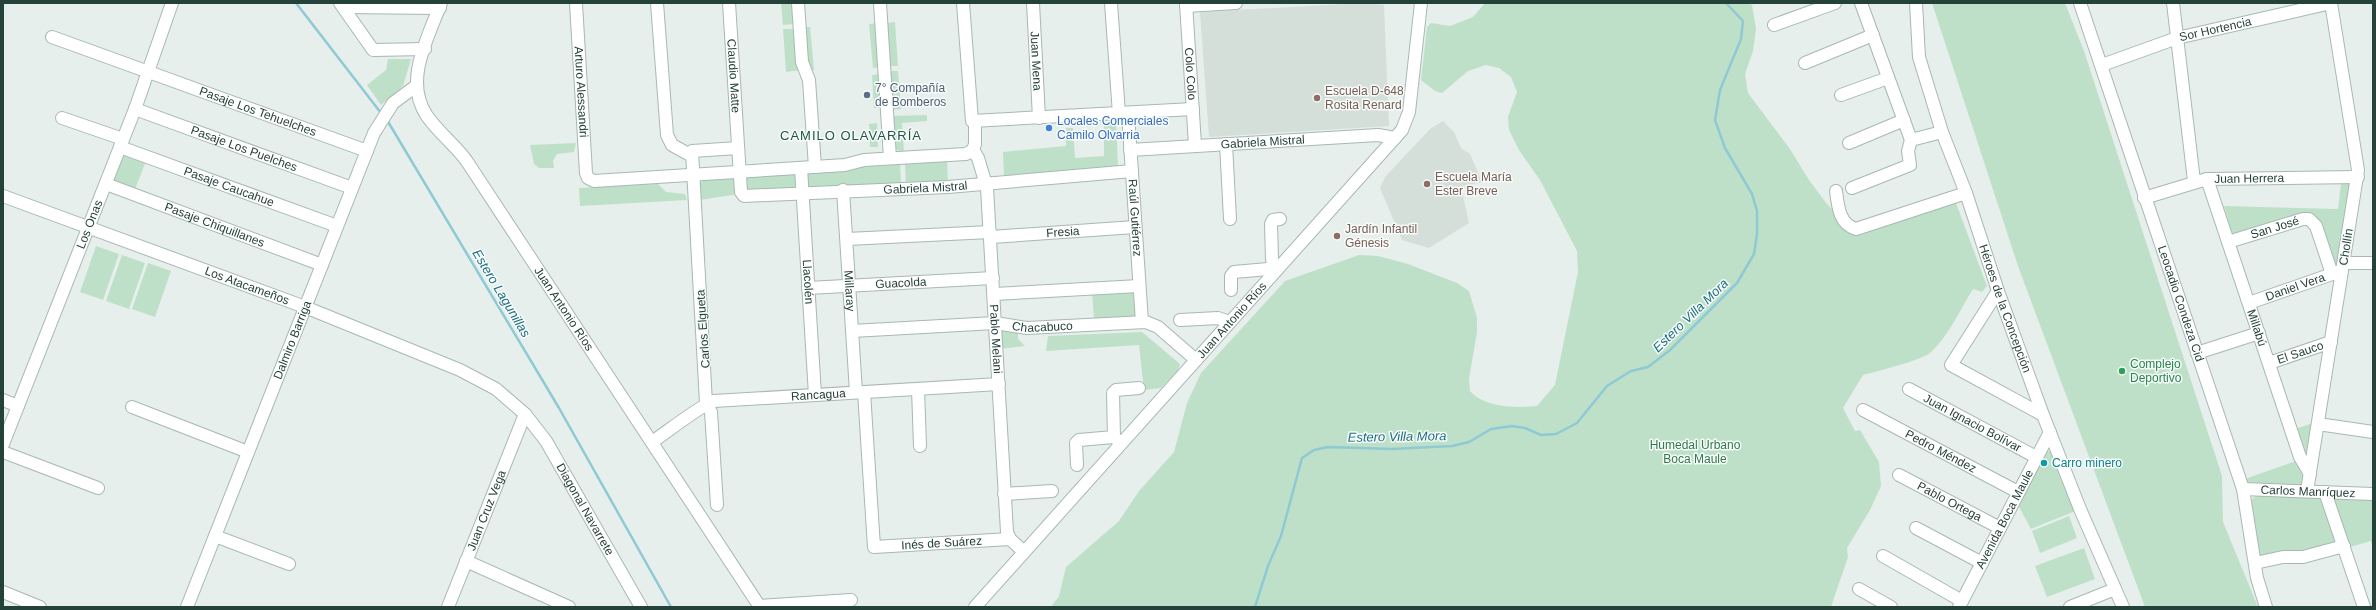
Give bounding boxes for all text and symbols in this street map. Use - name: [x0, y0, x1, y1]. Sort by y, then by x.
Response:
- street label: Sor Hortencia: [2178, 14, 2253, 44]
- street label: Juan Mena: [1027, 31, 1045, 91]
- street label: Claudio Matte: [724, 38, 743, 114]
- street label: Arturo Alessandri: [572, 46, 591, 138]
- street label: Colo Colo: [1182, 47, 1199, 101]
- place label: 7° Compañía de Bomberos: [875, 81, 946, 109]
- street label: Pasaje Los Tehuelches: [198, 84, 318, 139]
- place label: Escuela D-648 Rosita Renard: [1325, 84, 1404, 112]
- marker: 7° Compañía de Bomberos: [862, 90, 872, 100]
- marker: Escuela D-648 Rosita Renard: [1312, 93, 1322, 103]
- place label: Locales Comerciales Camilo Olvarria: [1057, 114, 1168, 142]
- street label: Pasaje Los Puelches: [189, 123, 299, 174]
- marker: Locales Comerciales Camilo Olvarria: [1044, 123, 1054, 133]
- district label: CAMILO OLAVARRÍA: [780, 128, 922, 143]
- street label: Gabriela Mistral: [1220, 132, 1305, 151]
- street label: Pasaje Caucahue: [182, 164, 276, 210]
- place label: Escuela María Ester Breve: [1435, 170, 1512, 198]
- street label: Juan Herrera: [2214, 171, 2285, 186]
- street label: Gabriela Mistral: [883, 178, 968, 197]
- street label: Raúl Gutiérrez: [1125, 179, 1145, 257]
- marker: Escuela María Ester Breve: [1422, 179, 1432, 189]
- street label: Los Onas: [74, 198, 105, 251]
- street label: Pasaje Chiquillanes: [163, 200, 267, 250]
- street label: San José: [2249, 214, 2301, 242]
- place label: Jardín Infantil Génesis: [1345, 222, 1417, 250]
- street label: Fresia: [1046, 224, 1080, 240]
- street label: Chollín: [2336, 227, 2356, 267]
- marker: Jardín Infantil Génesis: [1332, 231, 1342, 241]
- street label: Héroes de la Concepción: [1976, 243, 2034, 375]
- street label: Leocadio Condeza Cid: [2155, 244, 2207, 363]
- water label: Estero Lagunillas: [469, 247, 534, 340]
- street label: Llacolén: [800, 259, 816, 305]
- street label: Los Atacameños: [203, 264, 291, 308]
- street label: Juan Antonio Ríos: [531, 264, 597, 353]
- street label: Millaray: [841, 270, 858, 312]
- street label: Daniel Vera: [2264, 270, 2327, 304]
- street label: Guacolda: [875, 275, 927, 291]
- water label: Estero Villa Mora: [1650, 276, 1731, 355]
- street label: Juan Antonio Ríos: [1194, 279, 1270, 361]
- street label: Carlos Elgueta: [693, 289, 713, 369]
- street label: Dalmiro Barriga: [270, 298, 314, 381]
- street label: Pablo Melani: [987, 304, 1005, 374]
- street label: Millabú: [2244, 308, 2269, 348]
- street label: Chacabuco: [1011, 319, 1073, 335]
- street label: El Sauco: [2275, 338, 2326, 367]
- place label: Complejo Deportivo: [2130, 357, 2182, 385]
- marker: Complejo Deportivo: [2117, 366, 2127, 376]
- street label: Rancagua: [791, 386, 846, 403]
- street label: Juan Ignacio Bolívar: [1921, 391, 2024, 455]
- street label: Pedro Méndez: [1903, 427, 1979, 476]
- water label: Estero Villa Mora: [1348, 428, 1447, 445]
- park label: Humedal Urbano Boca Maule: [1650, 438, 1741, 466]
- place label: Carro minero: [2052, 456, 2122, 470]
- marker: Carro minero: [2039, 458, 2049, 468]
- street label: Diagonal Navarrete: [553, 461, 617, 558]
- street label: Avenida Boca Maule: [1973, 467, 2036, 571]
- street label: Juan Cruz Vega: [464, 468, 509, 553]
- street label: Pablo Ortega: [1915, 479, 1984, 524]
- street label: Carlos Manríquez: [2260, 483, 2356, 500]
- street label: Inés de Suárez: [901, 534, 982, 552]

